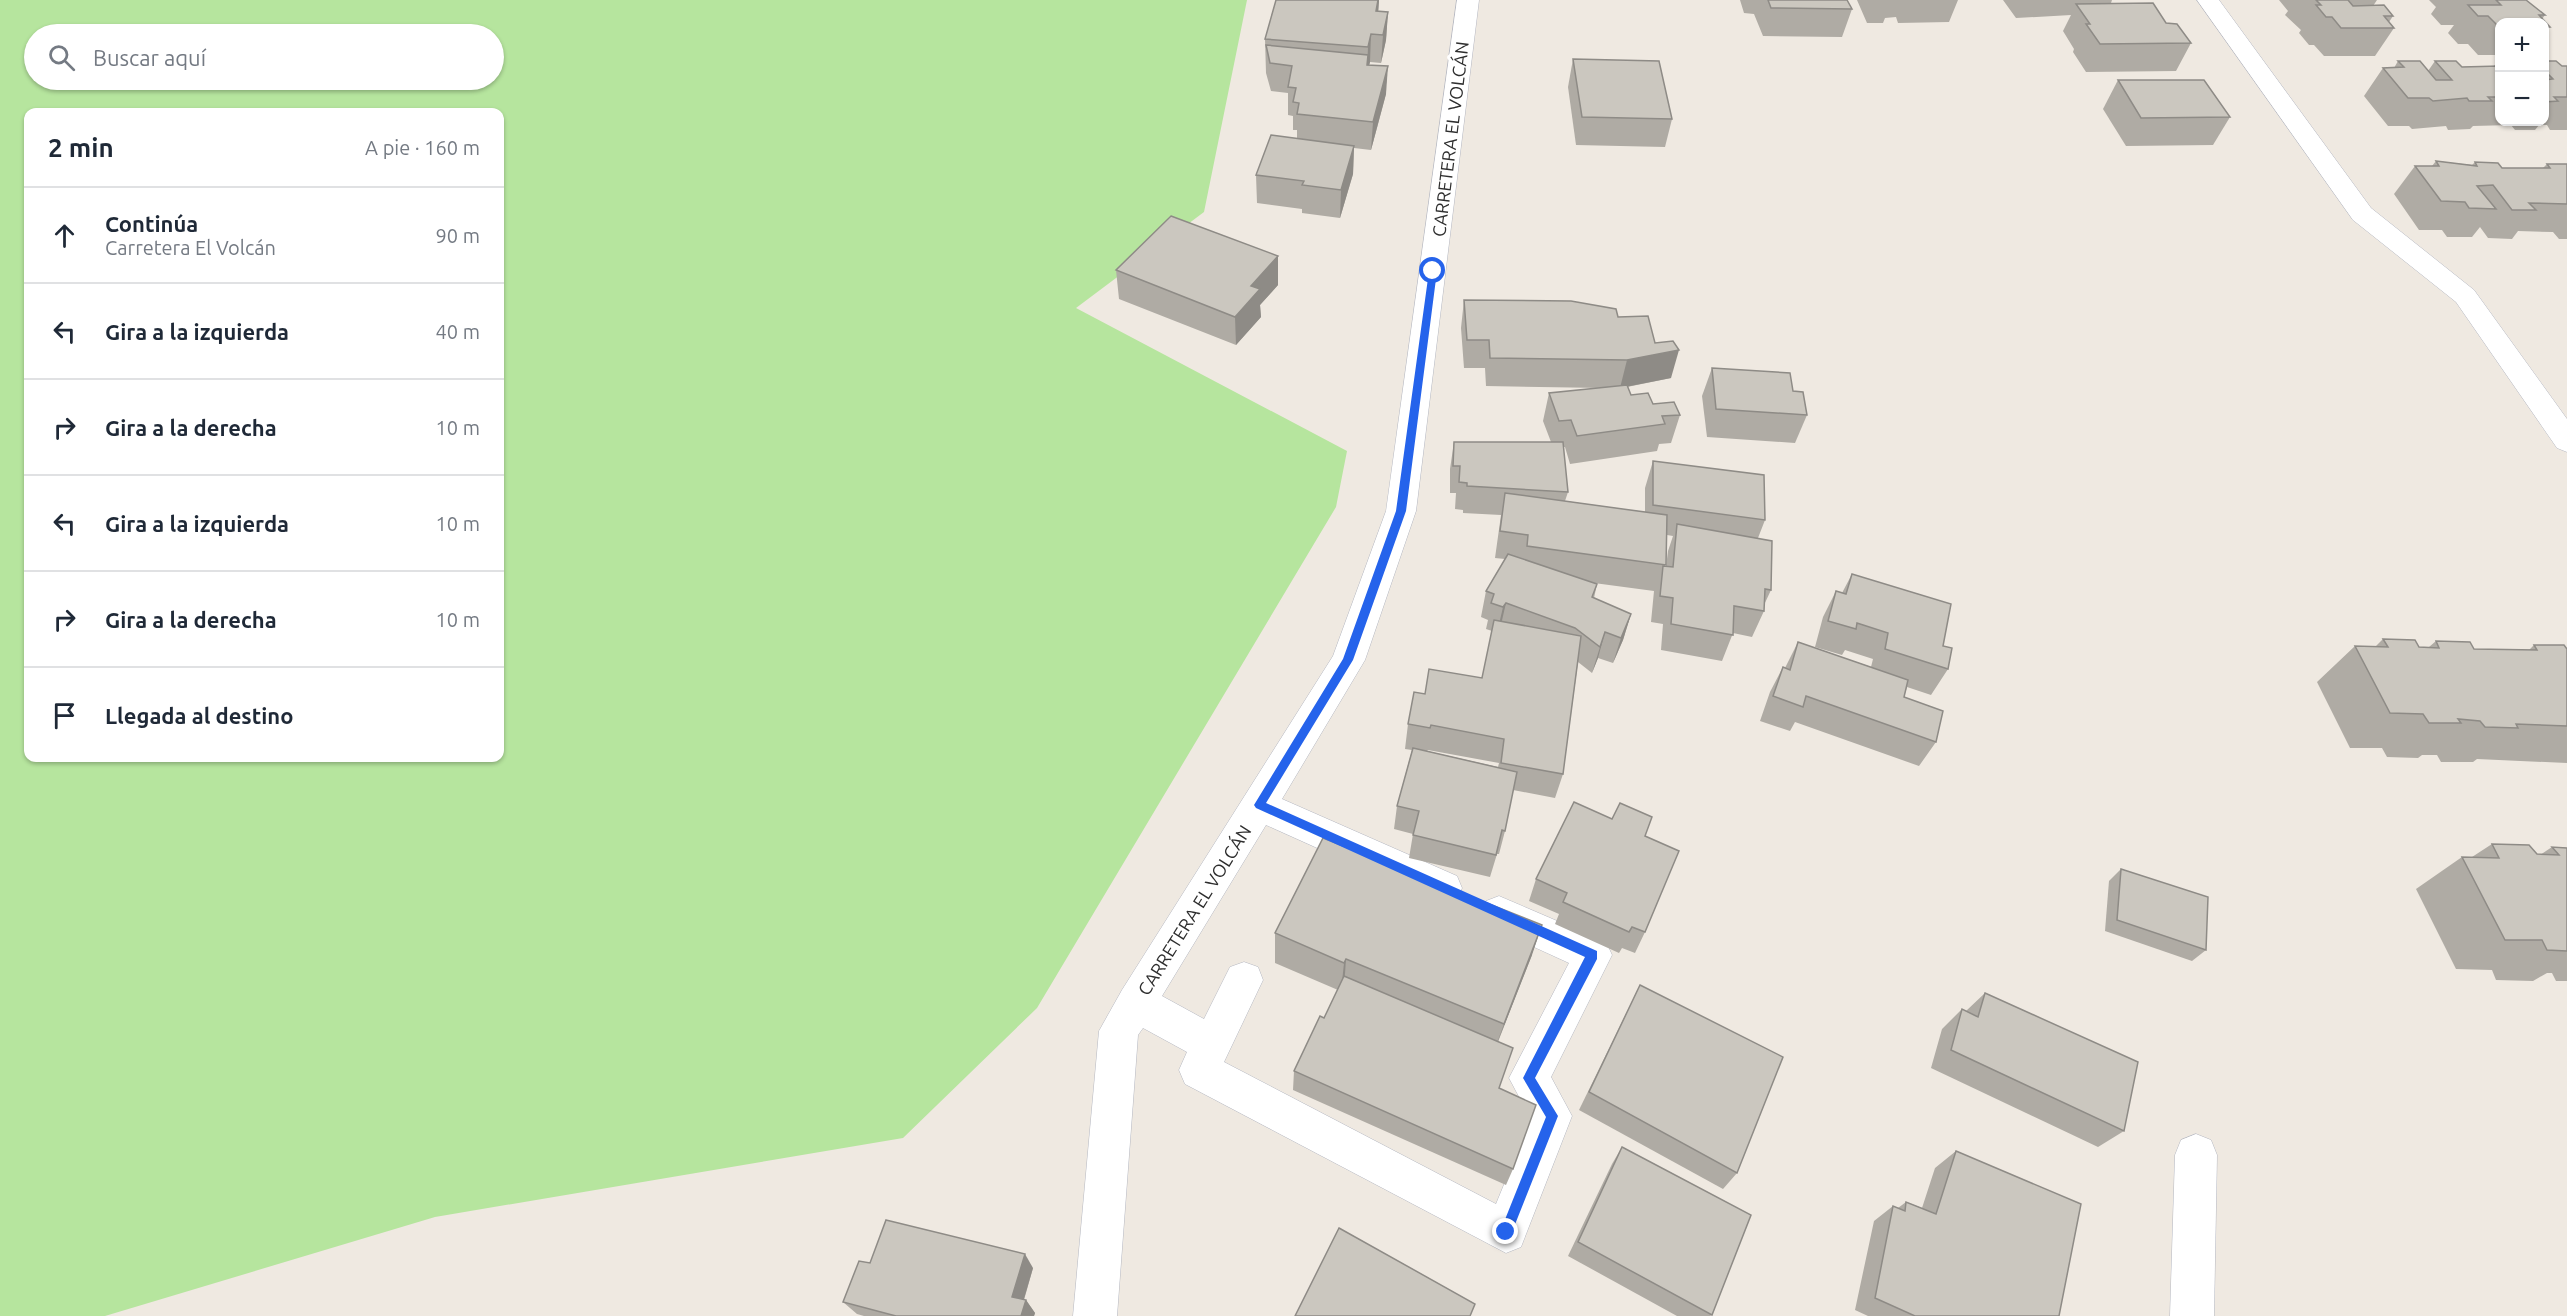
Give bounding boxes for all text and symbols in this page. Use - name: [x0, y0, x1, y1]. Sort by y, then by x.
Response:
- map controls: [2495, 18, 2549, 126]
- button: +: [2495, 18, 2549, 72]
- search box: [24, 24, 504, 90]
- street label: CARRETERA EL VOLCÁN: [1427, 40, 1472, 238]
- icon: search: [45, 41, 78, 74]
- text: Buscar aquí: [93, 45, 206, 70]
- button: −: [2495, 72, 2549, 126]
- text: 2 min: [48, 133, 114, 162]
- text: A pie · 160 m: [365, 136, 480, 159]
- text: Continúa: [105, 211, 198, 236]
- icon: ahead: [48, 219, 81, 252]
- text: 90 m: [436, 224, 480, 247]
- text: Carretera El Volcán: [105, 236, 276, 259]
- route start: [1419, 257, 1445, 283]
- icon: left: [48, 315, 81, 348]
- text: Gira a la izquierda: [105, 319, 289, 344]
- text: 40 m: [436, 320, 480, 343]
- icon: right: [48, 411, 81, 444]
- text: Gira a la derecha: [105, 415, 277, 440]
- text: 10 m: [436, 416, 480, 439]
- icon: left: [48, 507, 81, 540]
- text: Gira a la izquierda: [105, 511, 289, 536]
- text: 10 m: [436, 512, 480, 535]
- icon: right: [48, 603, 81, 636]
- text: Gira a la derecha: [105, 607, 277, 632]
- text: 10 m: [436, 608, 480, 631]
- icon: arrive: [48, 699, 81, 732]
- text: Llegada al destino: [105, 703, 293, 728]
- street label: CARRETERA EL VOLCÁN: [1133, 821, 1255, 999]
- route end: [1492, 1218, 1518, 1244]

